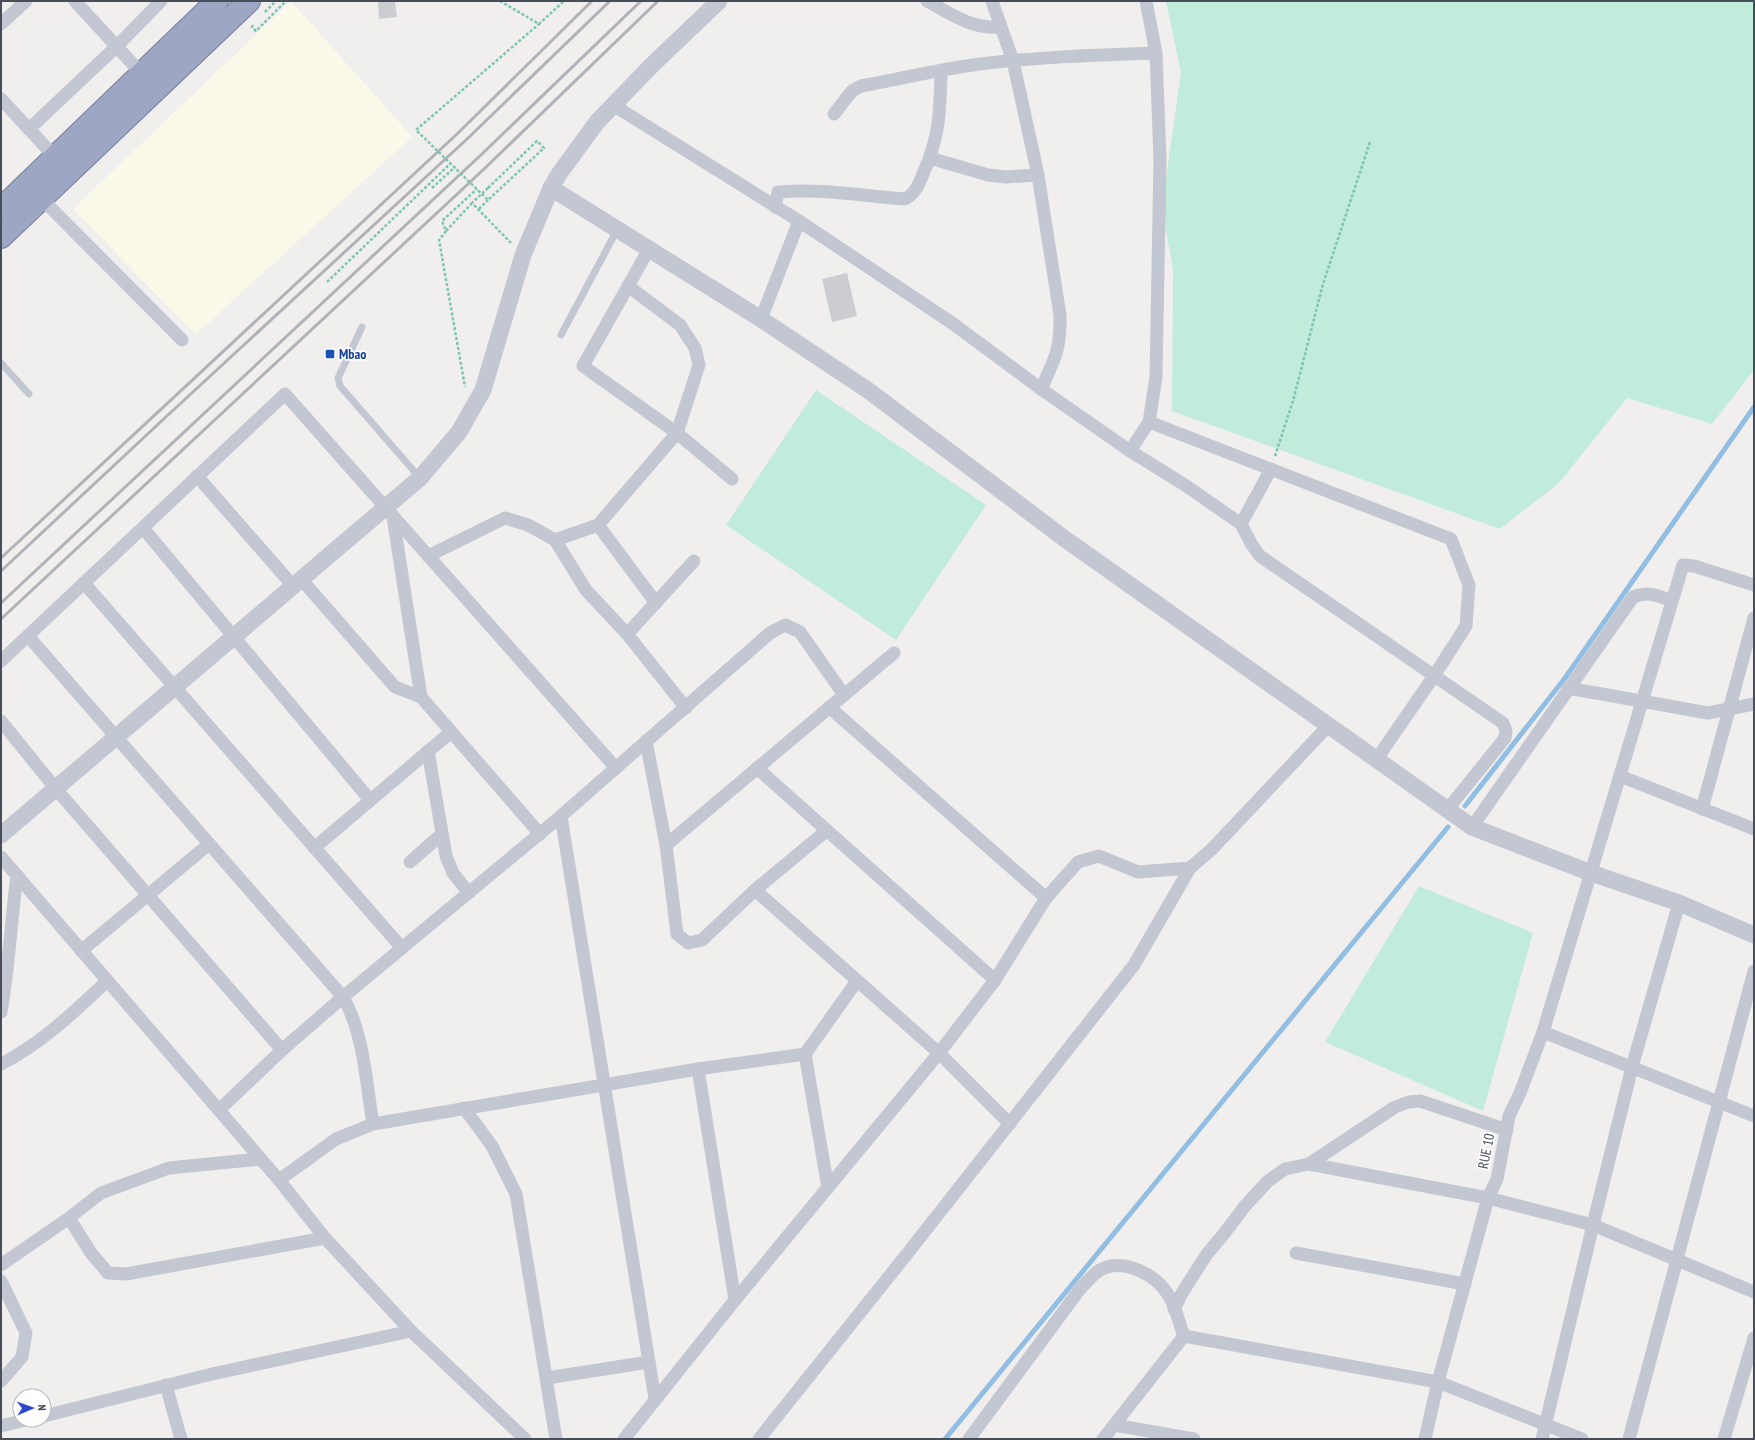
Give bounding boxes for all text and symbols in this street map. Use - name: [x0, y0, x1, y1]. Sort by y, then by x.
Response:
- place label: Mbao: [339, 345, 367, 363]
- marker: Mbao: [324, 348, 336, 360]
- street label: RUE 10: [1474, 1132, 1498, 1170]
- north arrow: [12, 1388, 52, 1428]
- text: N: [35, 1404, 49, 1411]

